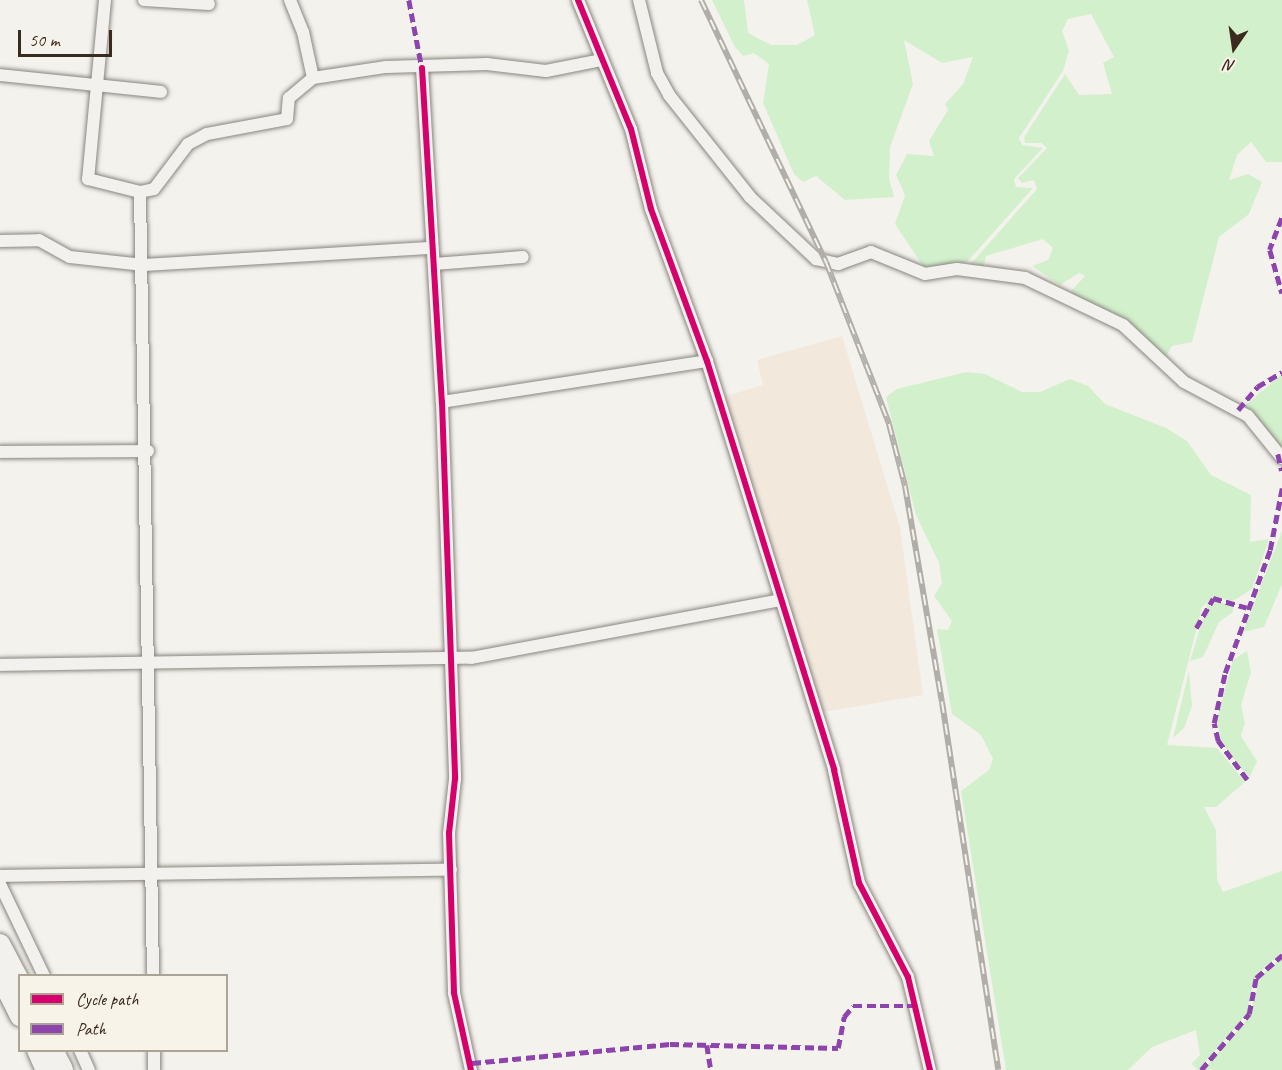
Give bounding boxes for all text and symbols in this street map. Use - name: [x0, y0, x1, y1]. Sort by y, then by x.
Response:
- scale bar: [21, 18, 116, 56]
- north arrow: [1204, 18, 1264, 78]
- text: 50 m: [29, 29, 60, 51]
- text: N: [1223, 55, 1237, 76]
- legend: [18, 974, 228, 1052]
- text: Cycle path: [76, 988, 138, 1010]
- text: Path: [76, 1018, 106, 1040]

